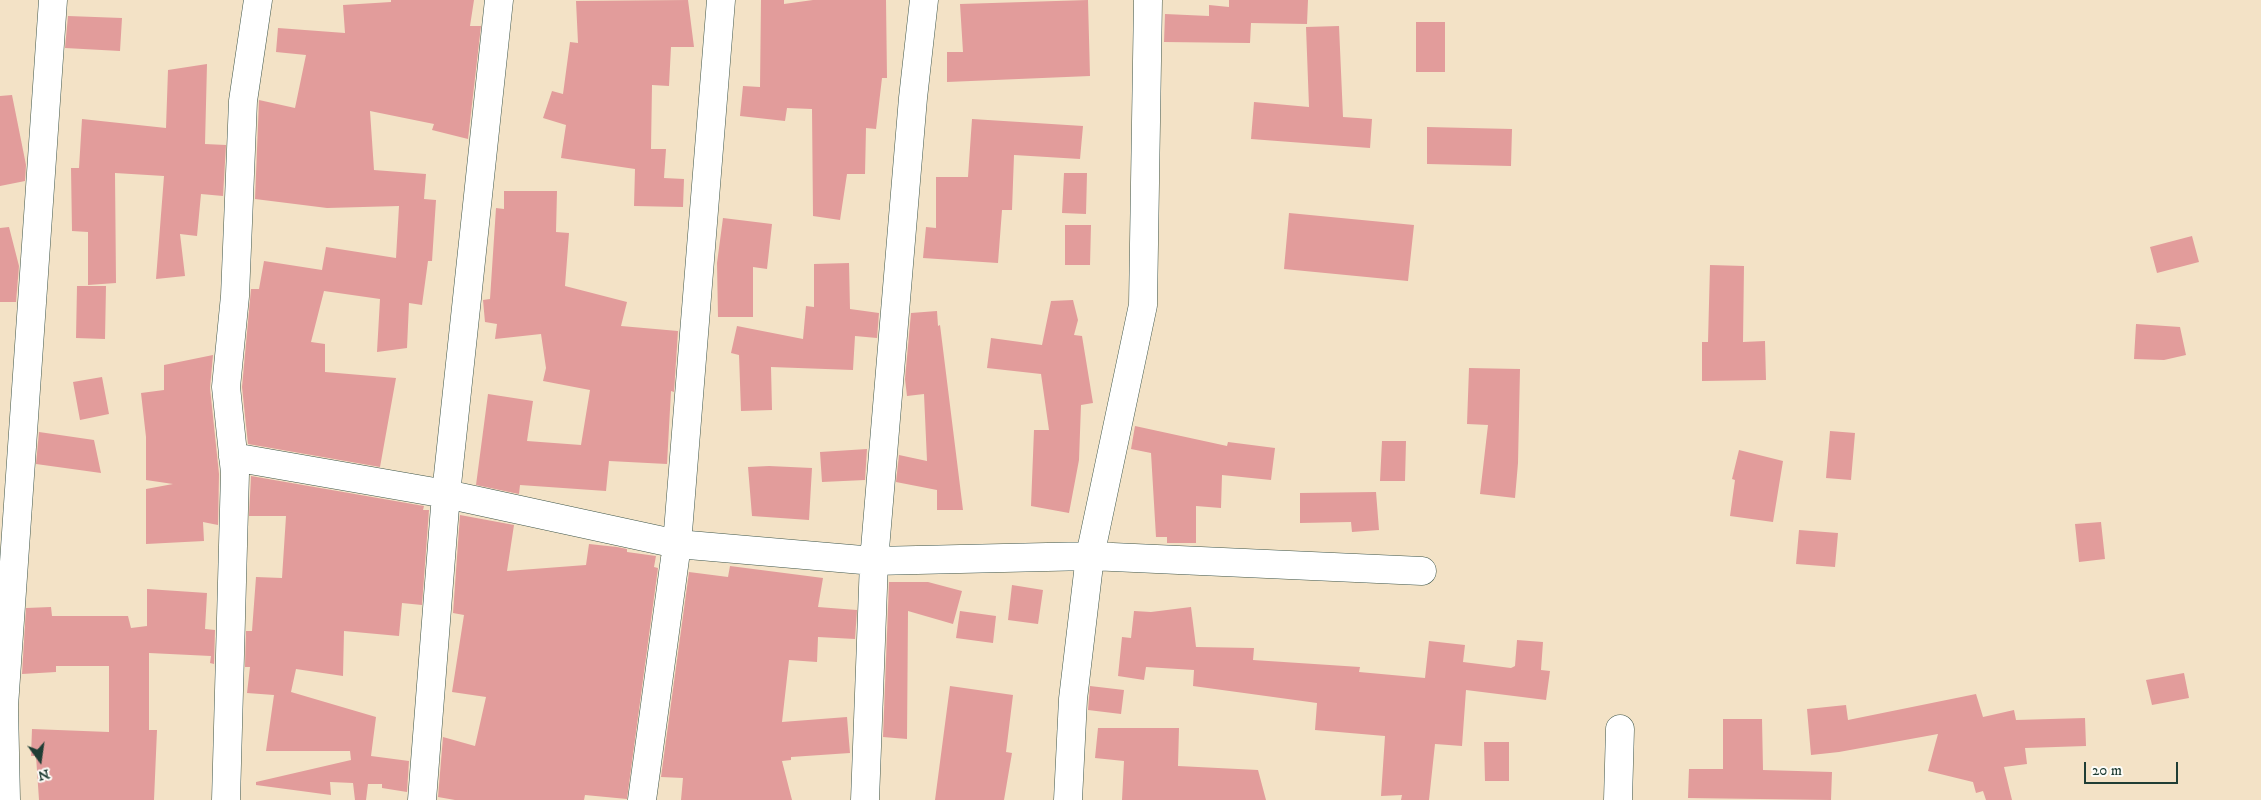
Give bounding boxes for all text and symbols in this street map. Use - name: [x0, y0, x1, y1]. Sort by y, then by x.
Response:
- north arrow: [15, 735, 65, 785]
- scale bar: [2086, 752, 2180, 784]
- text: 20 m: [2092, 761, 2122, 780]
- text: N: [36, 764, 51, 785]

